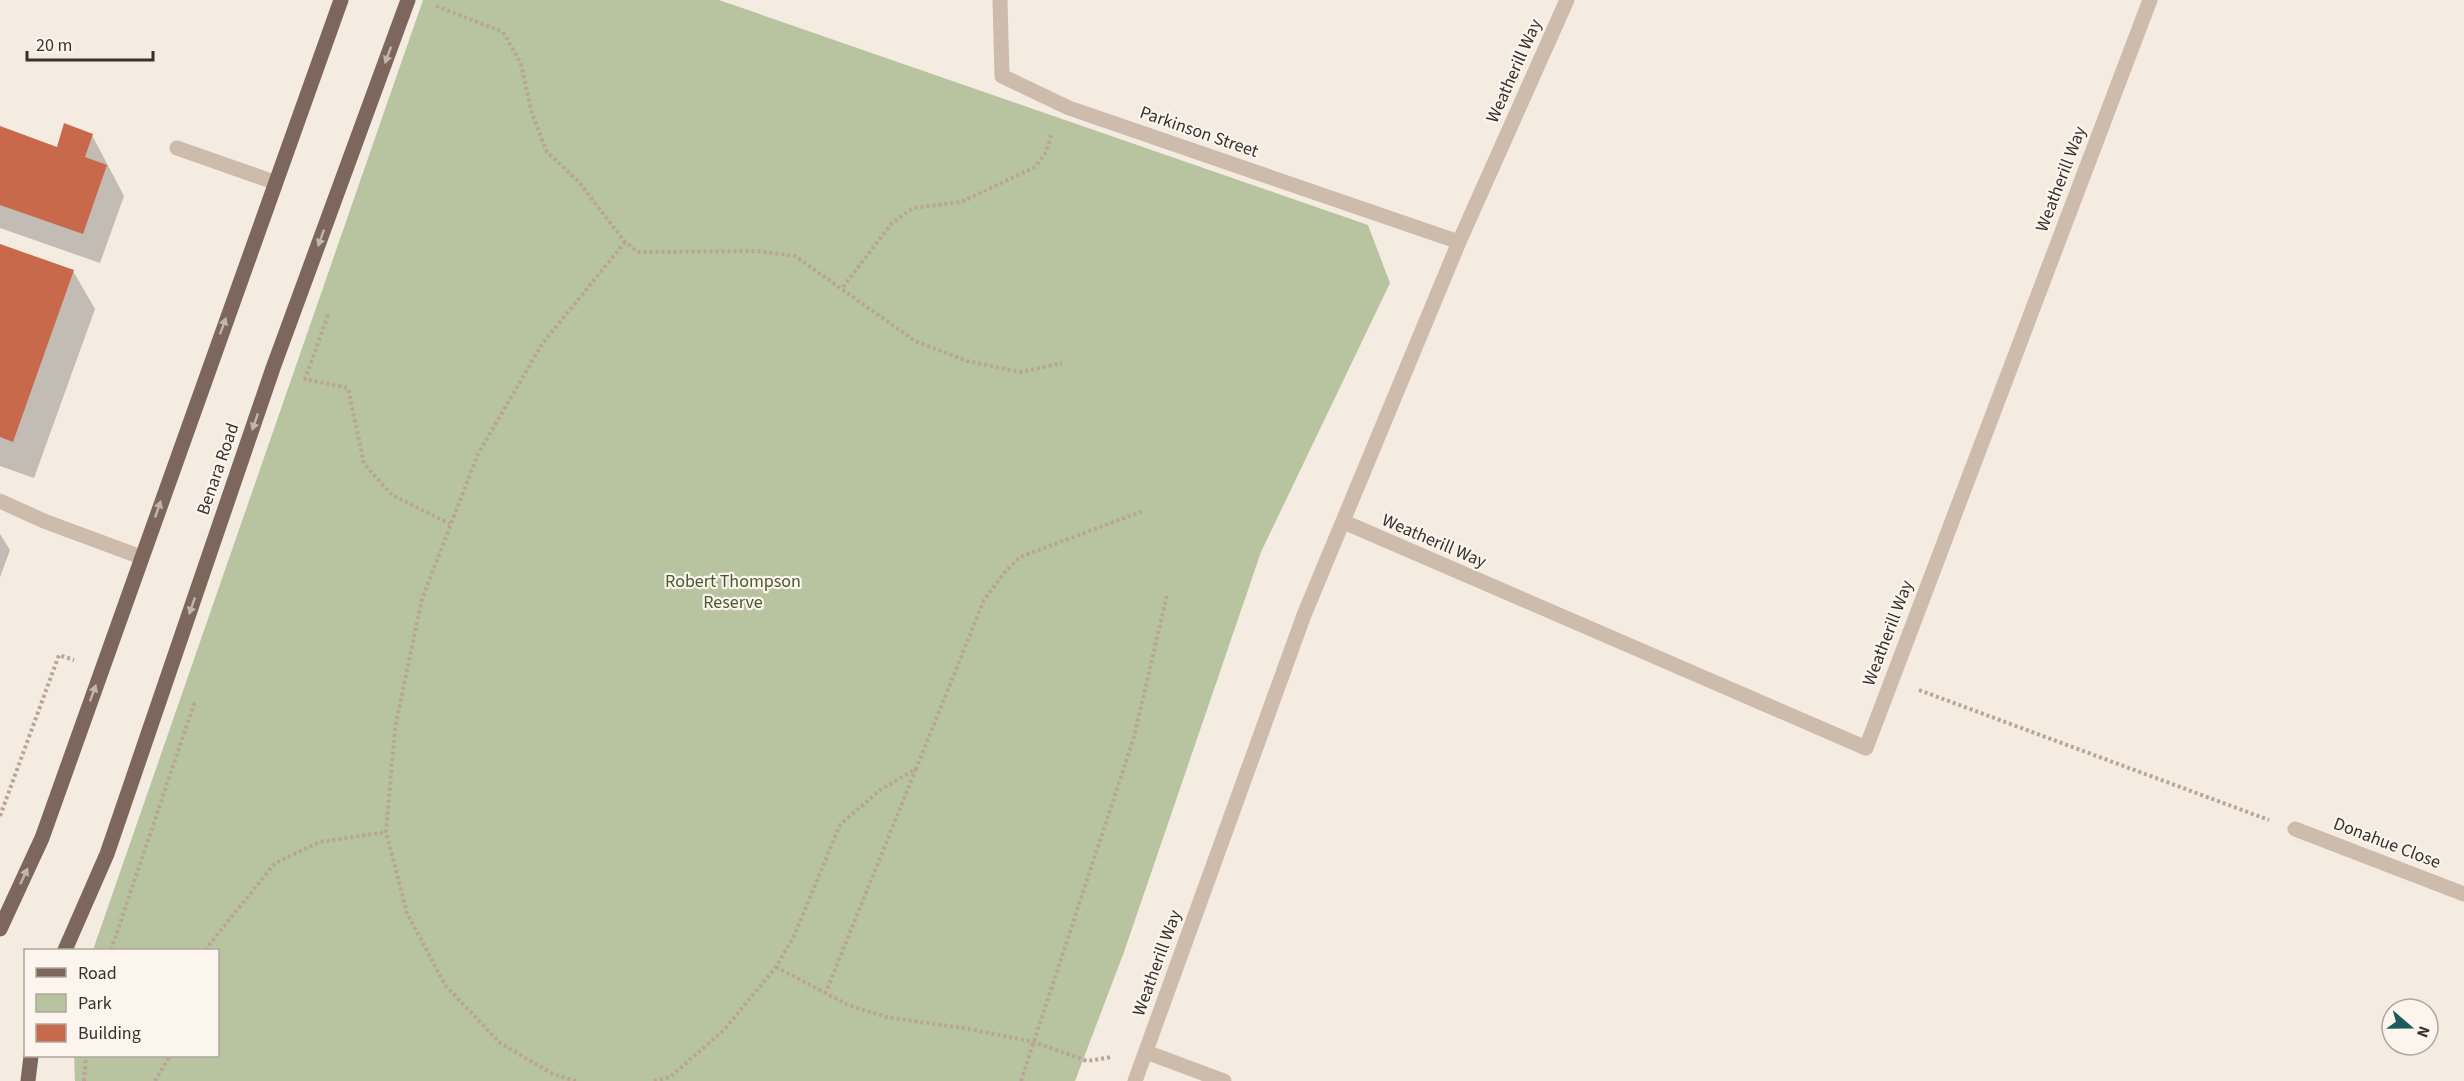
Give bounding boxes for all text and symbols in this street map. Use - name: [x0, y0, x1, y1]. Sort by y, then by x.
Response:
- street label: Weatherill Way: [1480, 15, 1548, 127]
- scale bar: [27, 24, 153, 62]
- text: 20 m: [36, 33, 72, 58]
- one-way arrow: [383, 46, 392, 64]
- street label: Parkinson Street: [1136, 100, 1262, 164]
- street label: Weatherill Way: [2029, 122, 2093, 235]
- one-way arrow: [316, 229, 325, 247]
- one-way arrow: [218, 316, 228, 334]
- one-way arrow: [250, 413, 259, 431]
- street label: Benara Road: [191, 420, 245, 518]
- one-way arrow: [153, 500, 163, 518]
- street label: Weatherill Way: [1378, 508, 1491, 574]
- park label: Robert Thompson Reserve: [665, 569, 801, 615]
- street label: Weatherill Way: [1856, 576, 1920, 689]
- one-way arrow: [186, 597, 196, 615]
- one-way arrow: [89, 684, 99, 702]
- street label: Donahue Close: [2330, 811, 2444, 875]
- one-way arrow: [20, 867, 29, 884]
- street label: Weatherill Way: [1126, 906, 1188, 1020]
- legend: [24, 949, 219, 1057]
- text: Road: [78, 961, 117, 986]
- text: Park: [78, 991, 112, 1016]
- north arrow: [2380, 997, 2440, 1057]
- text: Building: [78, 1021, 141, 1046]
- text: N: [2411, 1023, 2435, 1041]

